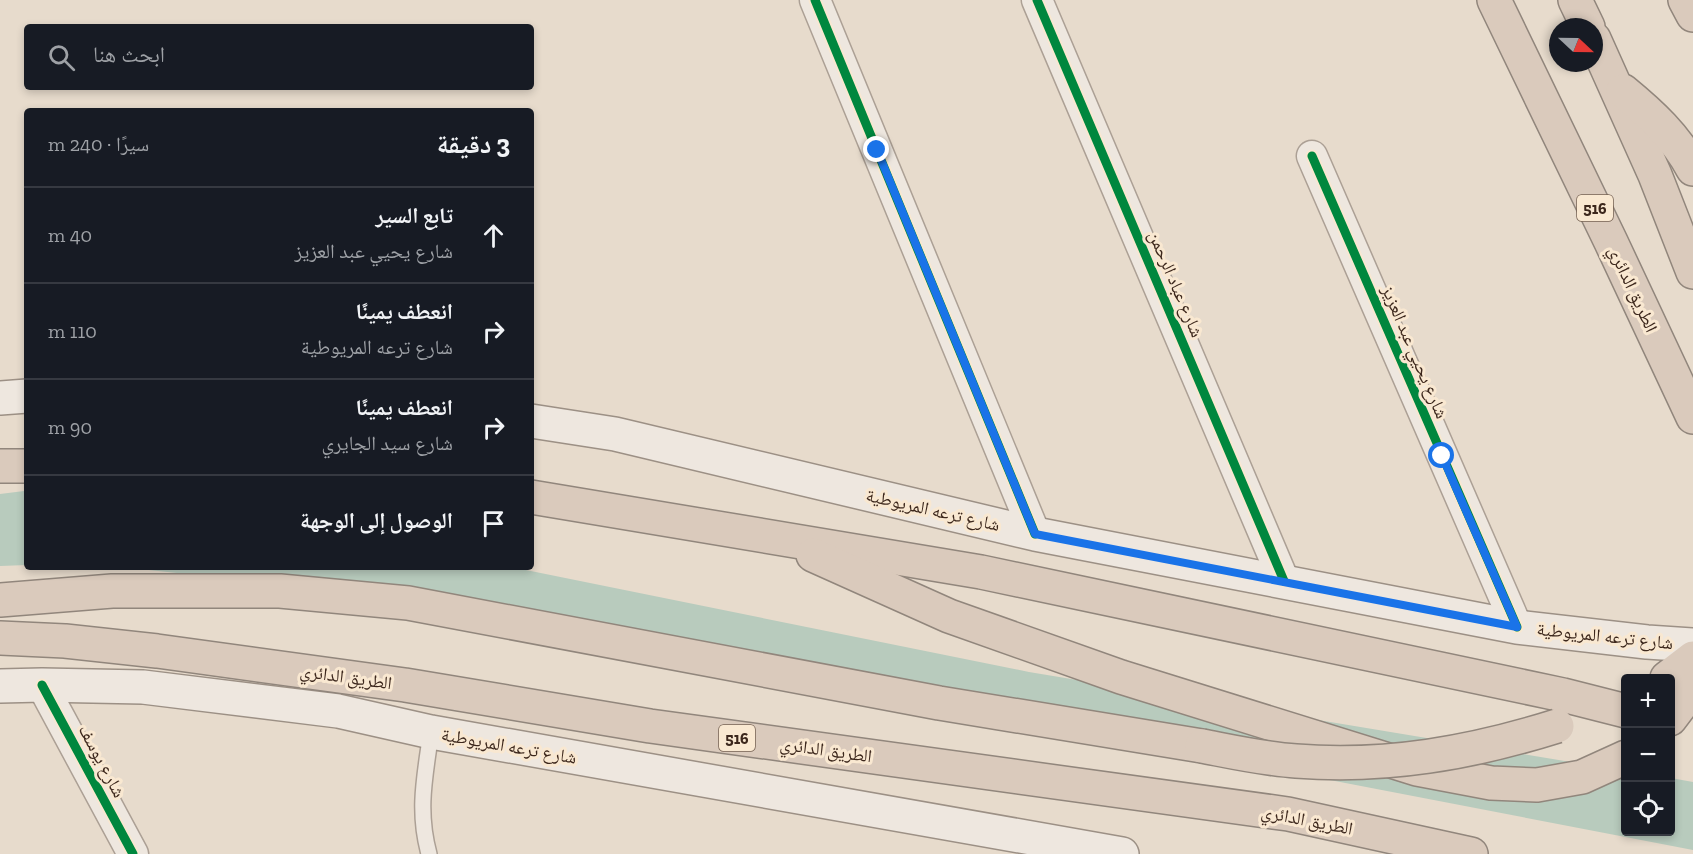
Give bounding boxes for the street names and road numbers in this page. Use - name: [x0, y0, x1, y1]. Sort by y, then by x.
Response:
- road number: 516: [1577, 195, 1613, 221]
- street label: شارع عباد الرحمن: [1144, 227, 1208, 341]
- street label: الطريق الدائري: [1600, 242, 1663, 337]
- street label: شارع يحيي عبد العزيز: [1373, 281, 1453, 423]
- street label: شارع ترعه المريوطية: [864, 484, 1002, 536]
- street label: شارع ترعه المريوطية: [1536, 618, 1674, 654]
- street label: الطريق الدائري: [298, 660, 393, 698]
- street label: شارع يوسف: [74, 721, 130, 801]
- street label: شارع ترعه المريوطية: [440, 723, 578, 769]
- road number: 516: [719, 725, 755, 751]
- street label: الطريق الدائري: [778, 733, 873, 771]
- street label: الطريق الدائري: [1259, 800, 1355, 843]

